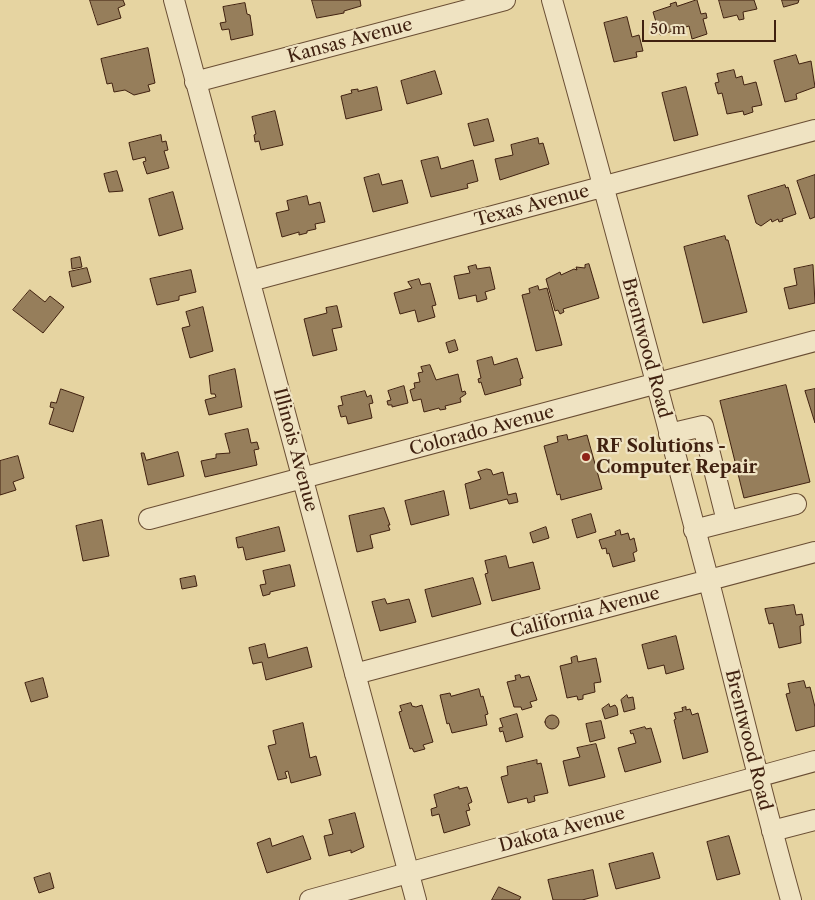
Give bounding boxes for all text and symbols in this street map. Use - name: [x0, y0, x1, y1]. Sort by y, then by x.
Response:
- scale bar: [645, 10, 779, 42]
- street label: Kansas Avenue: [285, 14, 415, 68]
- text: 50 m: [650, 19, 686, 38]
- street label: Texas Avenue: [472, 180, 592, 232]
- street label: Brentwood Road: [617, 275, 675, 421]
- street label: Illinois Avenue: [268, 386, 322, 514]
- street label: Colorado Avenue: [407, 401, 557, 461]
- place label: RF Solutions - Computer Repair: [596, 436, 757, 478]
- marker: RF Solutions - Computer Repair: [580, 451, 592, 463]
- street label: California Avenue: [508, 583, 662, 643]
- street label: Brentwood Road: [720, 667, 776, 813]
- street label: Dakota Avenue: [497, 803, 627, 857]

